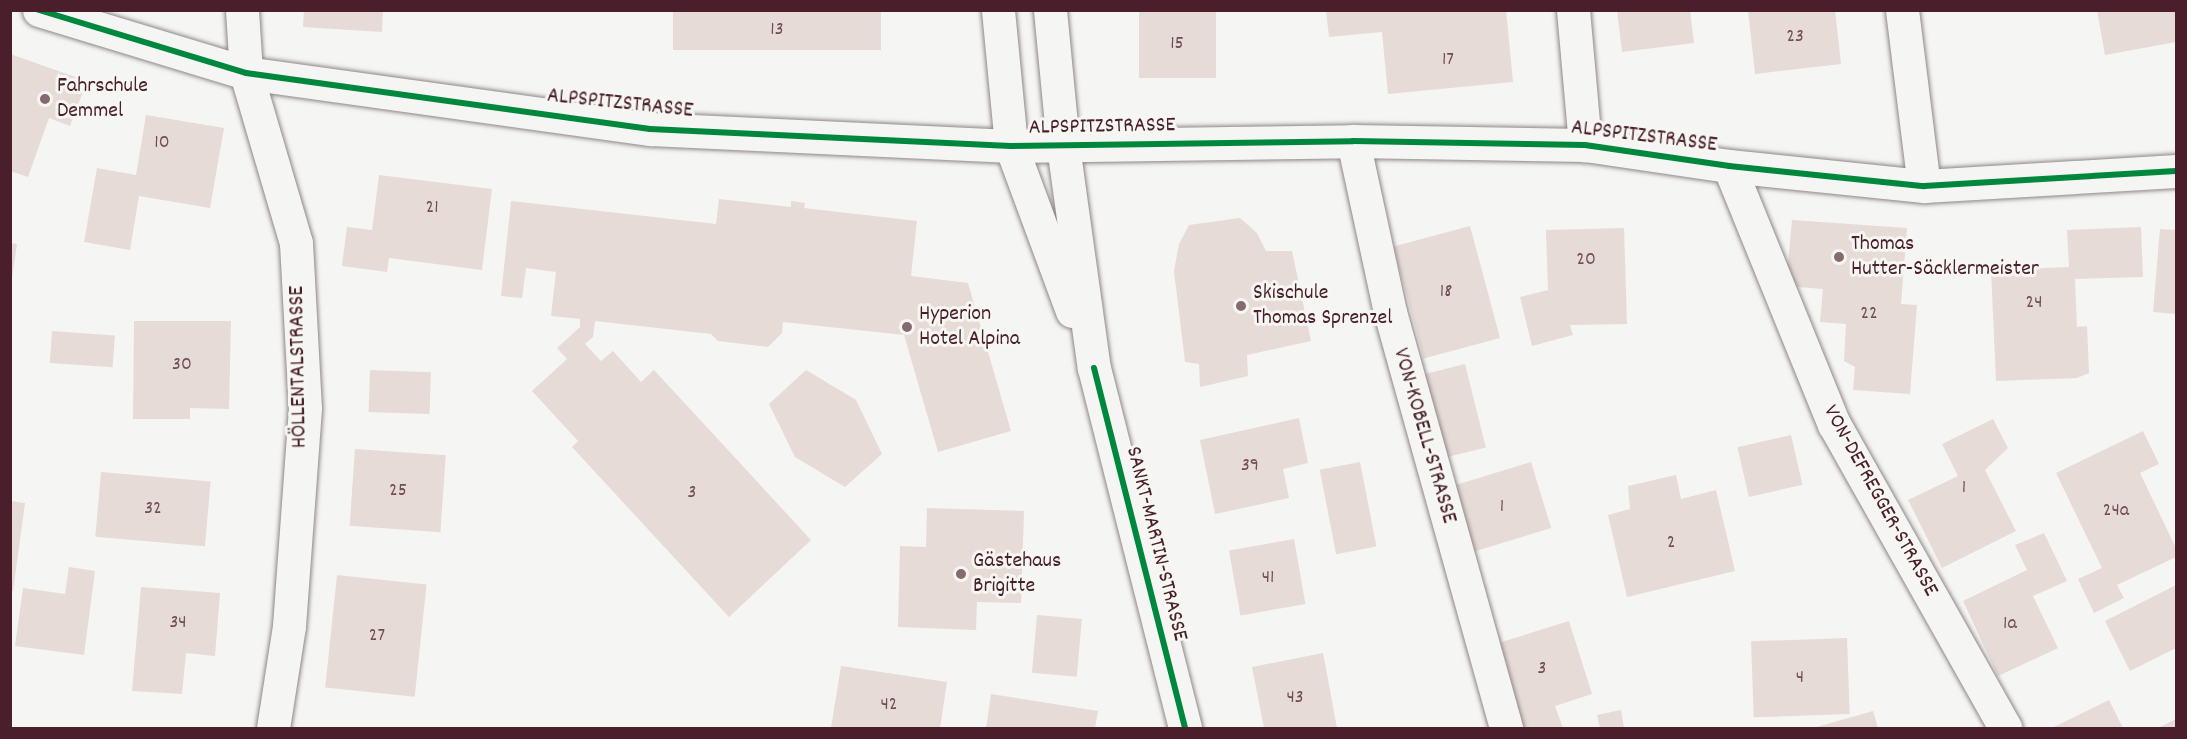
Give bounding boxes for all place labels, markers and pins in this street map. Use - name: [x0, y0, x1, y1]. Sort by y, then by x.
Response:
- place label: Fahrschule Demmel: [57, 73, 148, 124]
- marker: Fahrschule Demmel: [38, 92, 52, 106]
- place label: Thomas Hutter-Säcklermeister: [1851, 231, 2039, 282]
- marker: Thomas Hutter-Säcklermeister: [1832, 250, 1846, 264]
- place label: Skischule Thomas Sprenzel: [1253, 280, 1393, 332]
- marker: Skischule Thomas Sprenzel: [1234, 299, 1248, 313]
- place label: Hyperion Hotel Alpina: [919, 301, 1020, 352]
- marker: Hyperion Hotel Alpina: [900, 320, 914, 334]
- place label: Gästehaus Brigitte: [973, 548, 1061, 600]
- marker: Gästehaus Brigitte: [954, 567, 968, 581]

